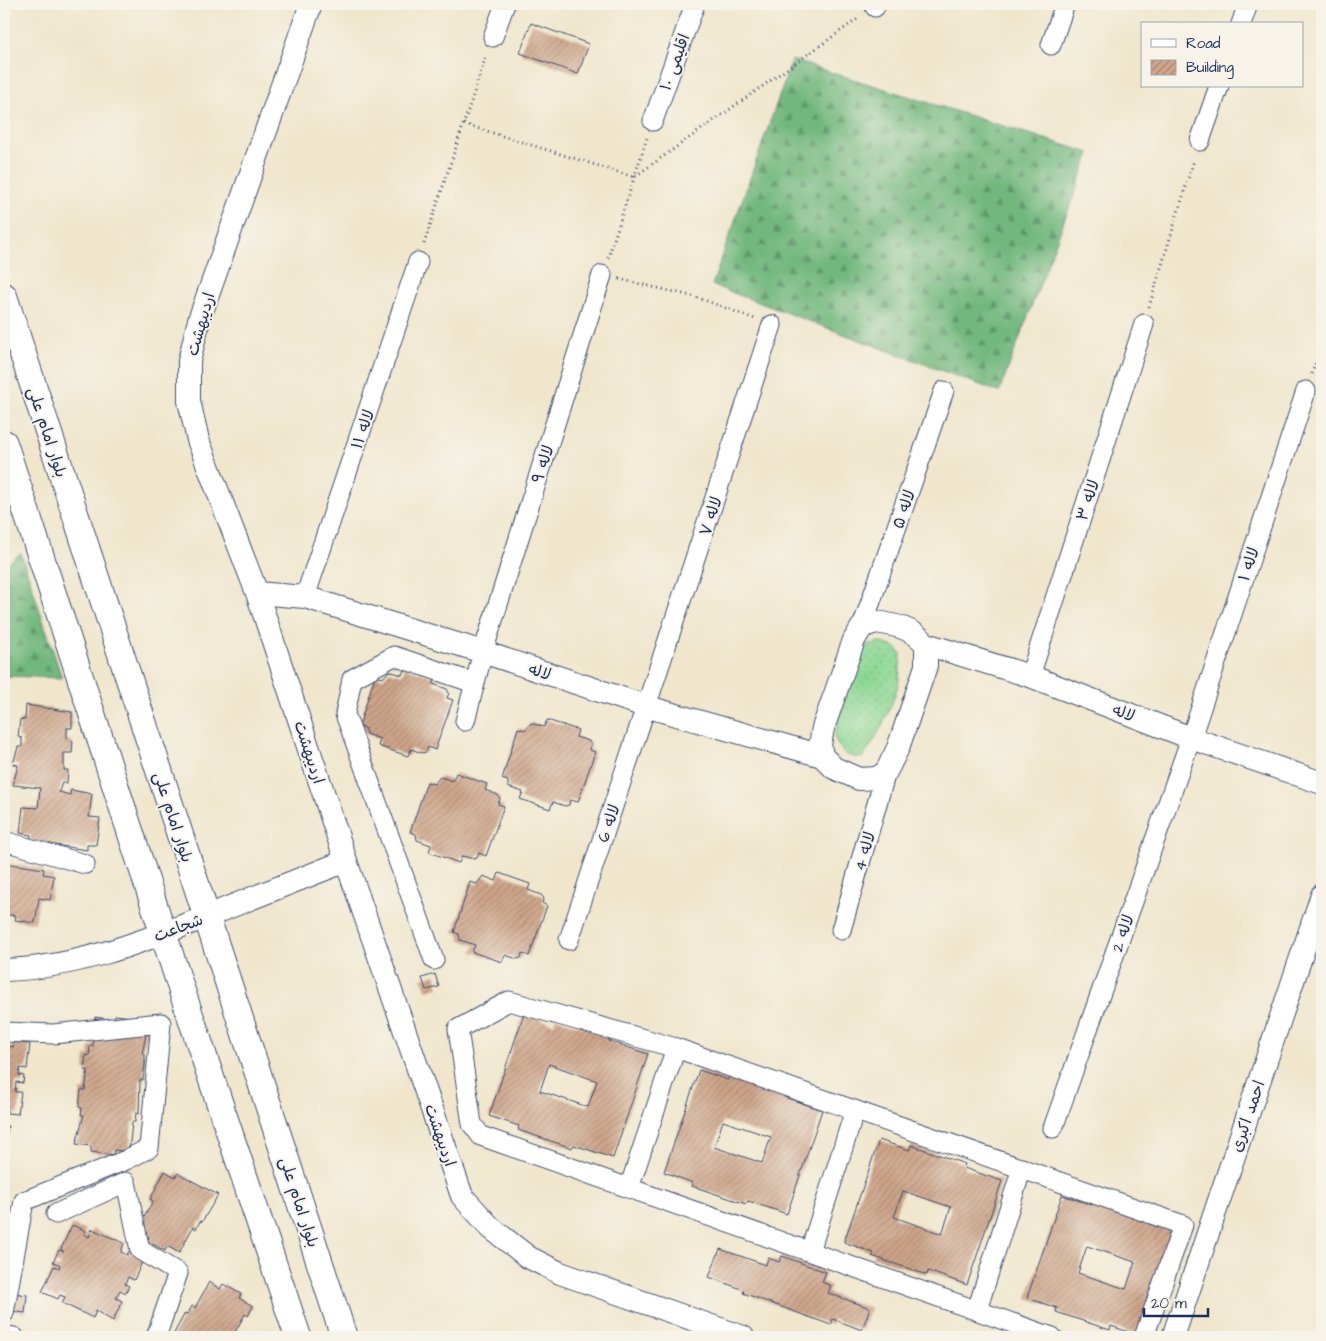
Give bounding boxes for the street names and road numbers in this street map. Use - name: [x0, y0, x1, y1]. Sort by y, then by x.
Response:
- street label: اقلیمی ۱۰: [655, 31, 695, 94]
- street label: اردیبهشت: [181, 290, 220, 358]
- street label: بلوار امام علی: [21, 384, 72, 481]
- street label: لاله ۱۱: [346, 407, 380, 452]
- street label: لاله ۹: [526, 442, 559, 486]
- street label: لاله ۳: [1071, 477, 1105, 524]
- street label: لاله ۵: [887, 487, 921, 532]
- street label: لاله ۷: [694, 494, 728, 539]
- street label: لاله ۱: [1233, 544, 1265, 584]
- street label: لاله: [526, 658, 554, 686]
- street label: لاله: [1109, 699, 1138, 727]
- street label: اردیبهشت: [289, 718, 330, 787]
- street label: بلوار امام علی: [147, 769, 198, 866]
- street label: لاله 6: [592, 801, 626, 845]
- street label: لاله 4: [849, 829, 881, 873]
- street label: شجاعت: [151, 909, 206, 947]
- street label: لاله 2: [1106, 912, 1140, 955]
- street label: احمد اکبری: [1225, 1078, 1270, 1155]
- street label: اردیبهشت: [419, 1101, 461, 1170]
- street label: بلوار امام علی: [273, 1154, 324, 1251]

